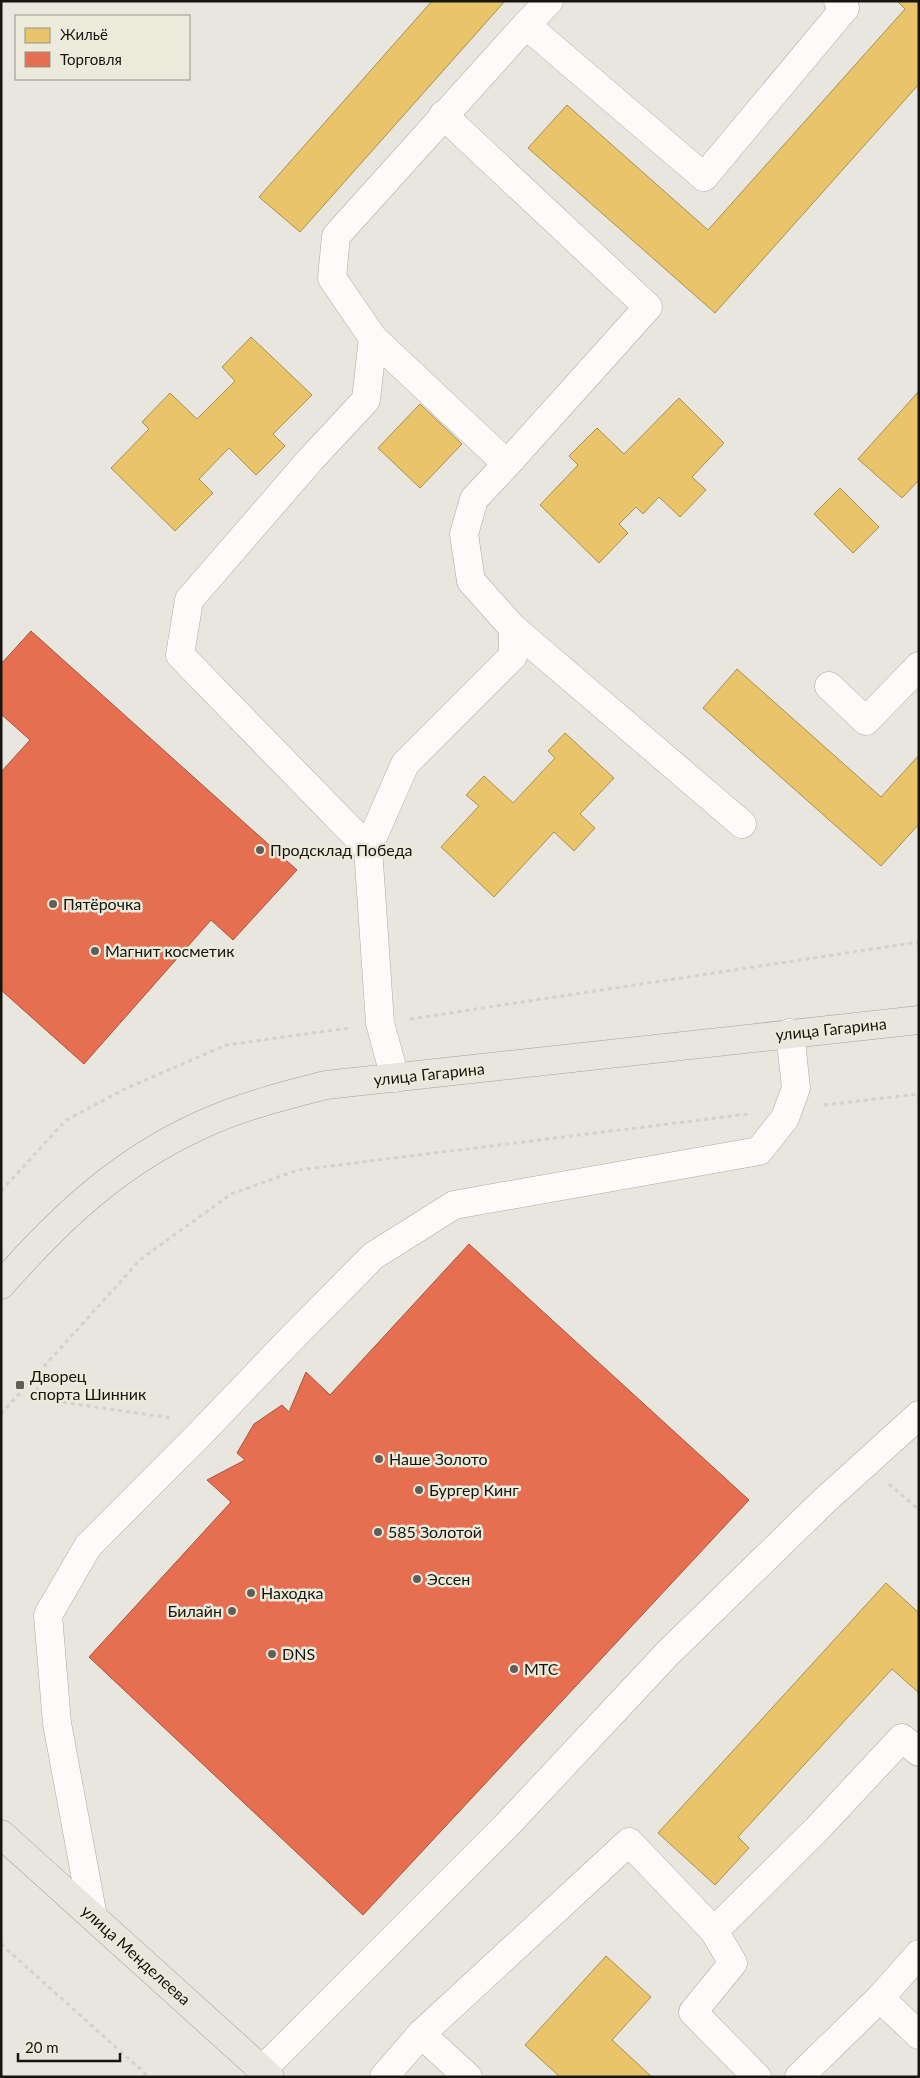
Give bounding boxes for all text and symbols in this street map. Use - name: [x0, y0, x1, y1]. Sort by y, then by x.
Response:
- legend: [15, 15, 190, 80]
- text: Жильё: [60, 25, 108, 43]
- text: Торговля: [60, 50, 122, 68]
- place label: Продсклад Победа: [270, 840, 413, 859]
- marker: Продсклад Победа: [254, 844, 266, 856]
- place label: Пятёрочка: [63, 894, 141, 913]
- marker: Пятёрочка: [47, 898, 59, 910]
- place label: Магнит косметик: [105, 941, 235, 960]
- marker: Магнит косметик: [89, 945, 101, 957]
- street label: улица Гагарина: [774, 1013, 887, 1044]
- street label: улица Гагарина: [372, 1058, 485, 1089]
- place label: Дворец спорта Шинник: [30, 1366, 147, 1403]
- marker: Дворец спорта Шинник: [14, 1379, 26, 1391]
- place label: Наше Золото: [389, 1449, 488, 1468]
- marker: Наше Золото: [373, 1453, 385, 1465]
- place label: Бургер Кинг: [429, 1480, 519, 1499]
- marker: Бургер Кинг: [413, 1484, 425, 1496]
- place label: 585 Золотой: [388, 1522, 482, 1541]
- marker: 585 Золотой: [372, 1526, 384, 1538]
- place label: Эссен: [427, 1569, 470, 1588]
- marker: Эссен: [411, 1573, 423, 1585]
- place label: Находка: [261, 1583, 323, 1602]
- marker: Находка: [245, 1587, 257, 1599]
- place label: Билайн: [167, 1601, 222, 1620]
- marker: Билайн: [226, 1605, 238, 1617]
- place label: DNS: [282, 1644, 315, 1663]
- marker: DNS: [266, 1648, 278, 1660]
- place label: МТС: [524, 1659, 559, 1678]
- marker: МТС: [508, 1663, 520, 1675]
- street label: улица Менделеева: [78, 1901, 195, 2009]
- scale bar: [18, 2030, 120, 2062]
- text: 20 m: [25, 2038, 59, 2056]

